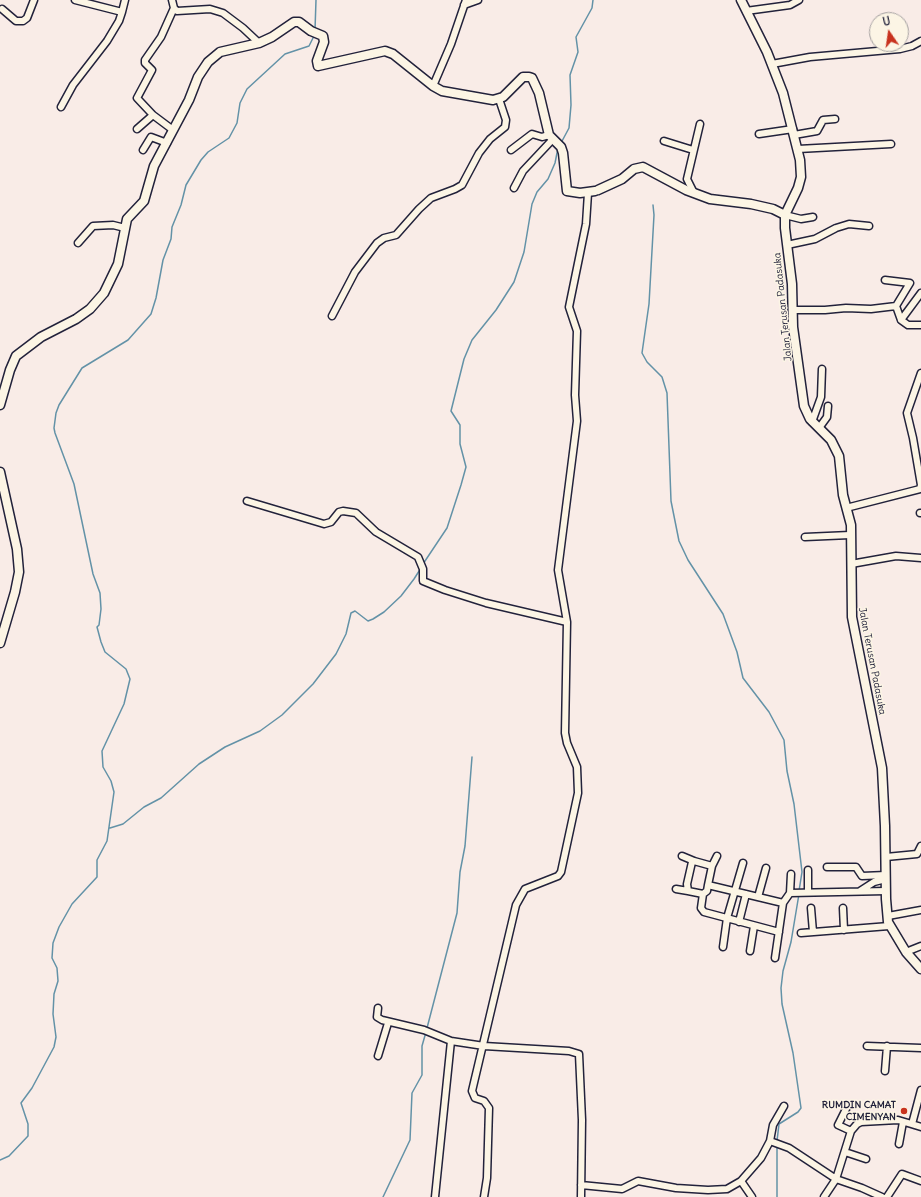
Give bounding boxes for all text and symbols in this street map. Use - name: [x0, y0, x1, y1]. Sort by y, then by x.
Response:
- north arrow: [869, 12, 909, 52]
- text: U: [881, 14, 892, 29]
- street label: Jalan Terusan Padasuka: [771, 252, 795, 362]
- street label: Jalan Terusan Padasuka: [856, 606, 888, 716]
- place label: RUMDIN CAMAT CIMENYAN: [822, 1099, 896, 1122]
- marker: RUMDIN CAMAT CIMENYAN: [899, 1106, 909, 1116]

